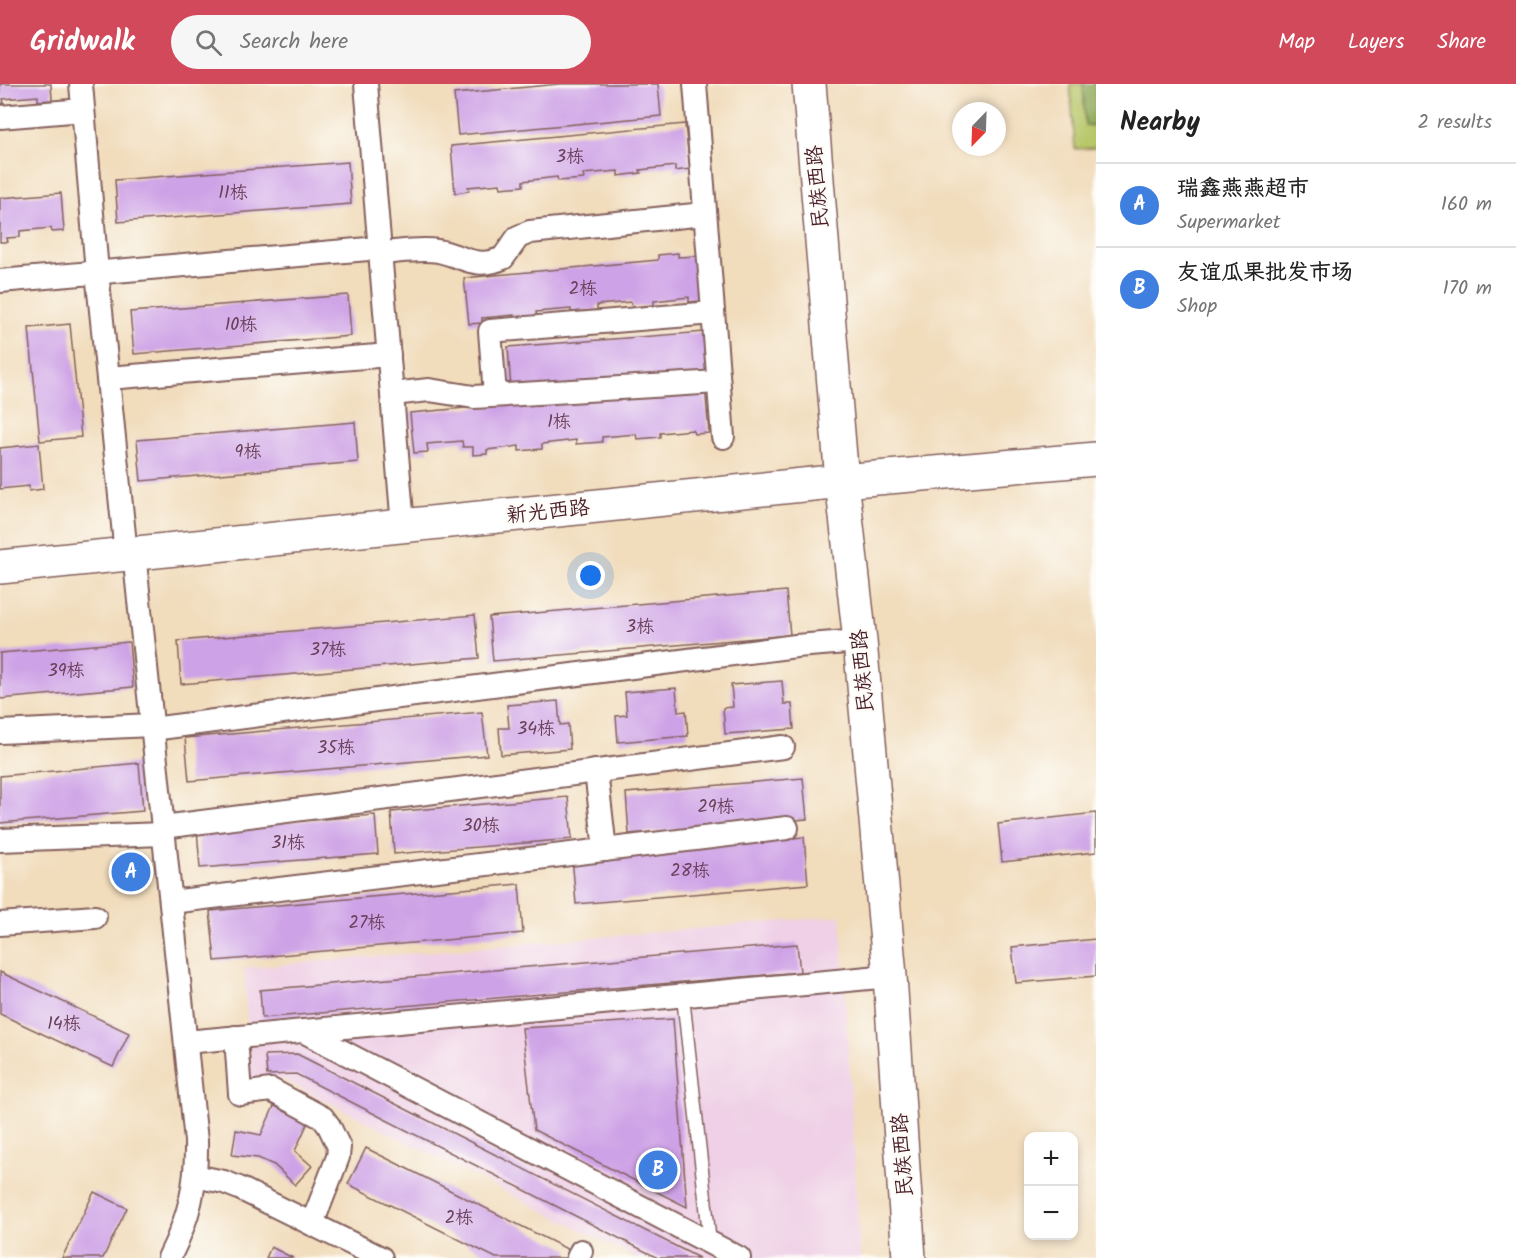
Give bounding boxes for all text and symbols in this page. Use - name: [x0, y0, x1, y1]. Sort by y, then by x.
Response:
- search box: [171, 15, 591, 69]
- text: Gridwalk: [30, 20, 135, 65]
- text: Search here: [240, 25, 348, 60]
- icon: search: [192, 26, 225, 59]
- text: Map: [1278, 26, 1315, 59]
- text: Layers: [1348, 26, 1404, 59]
- text: Share: [1437, 26, 1486, 59]
- north arrow: [952, 102, 1006, 156]
- text: Nearby: [1120, 102, 1200, 144]
- text: 2 results: [1417, 107, 1492, 139]
- house number: 3栋: [556, 143, 584, 172]
- street label: 民族西路: [798, 144, 839, 230]
- text: 瑞鑫燕燕超市: [1177, 172, 1309, 207]
- house number: 11栋: [218, 179, 248, 208]
- text: A: [1133, 189, 1146, 221]
- text: 160 m: [1441, 189, 1492, 221]
- text: Supermarket: [1177, 207, 1280, 239]
- text: 友谊瓜果批发市场: [1177, 256, 1353, 291]
- text: B: [1133, 273, 1146, 305]
- text: 170 m: [1443, 273, 1492, 305]
- house number: 2栋: [569, 275, 597, 304]
- text: Shop: [1177, 291, 1217, 323]
- house number: 10栋: [225, 311, 257, 340]
- house number: 1栋: [547, 408, 571, 437]
- house number: 9栋: [235, 438, 261, 467]
- street label: 新光西路: [505, 492, 592, 533]
- your location: [576, 561, 605, 590]
- house number: 3栋: [626, 613, 654, 642]
- street label: 民族西路: [843, 628, 884, 714]
- house number: 37栋: [310, 636, 346, 665]
- house number: 39栋: [47, 657, 85, 686]
- house number: 34栋: [517, 715, 555, 744]
- house number: 35栋: [317, 734, 355, 763]
- house number: 29栋: [697, 793, 735, 822]
- house number: 30栋: [462, 812, 500, 841]
- house number: 31栋: [271, 829, 305, 858]
- pin: A: [112, 850, 150, 894]
- house number: 28栋: [670, 857, 710, 886]
- house number: 27栋: [349, 909, 385, 938]
- house number: 14栋: [47, 1010, 81, 1039]
- street label: 民族西路: [884, 1112, 923, 1198]
- map controls: [1024, 1132, 1078, 1240]
- button: +: [1024, 1132, 1078, 1186]
- pin: B: [638, 1148, 678, 1192]
- button: −: [1024, 1186, 1078, 1240]
- house number: 2栋: [445, 1204, 473, 1233]

